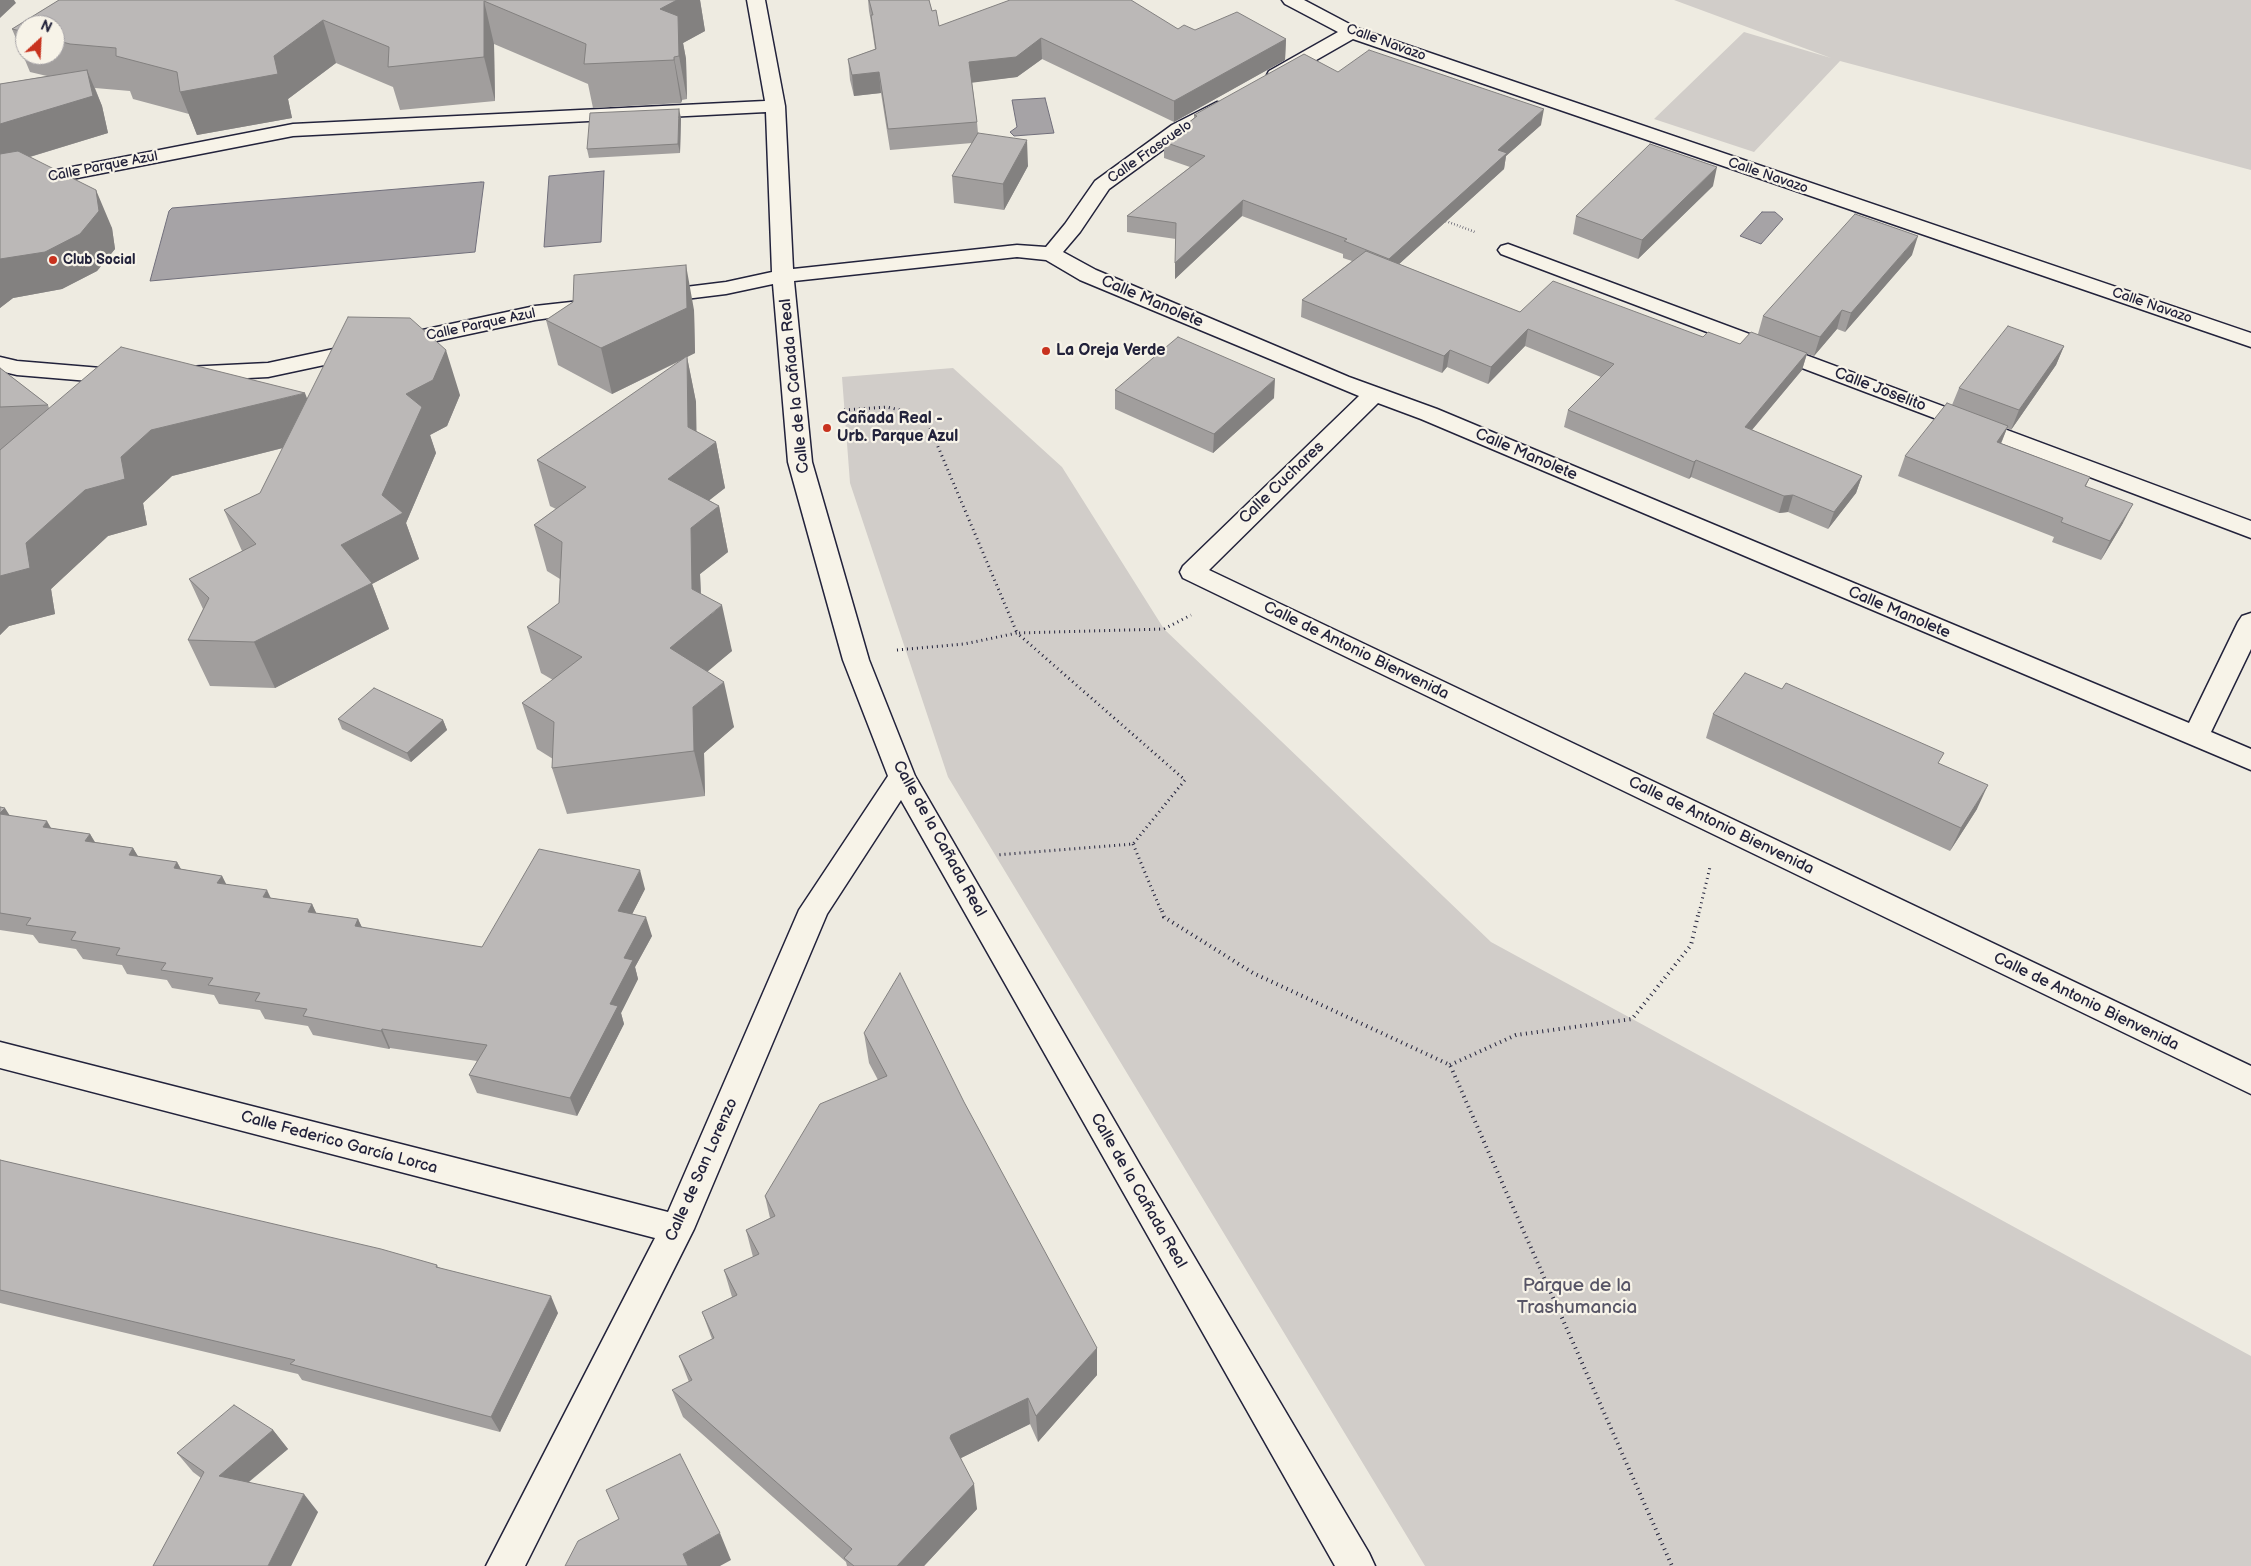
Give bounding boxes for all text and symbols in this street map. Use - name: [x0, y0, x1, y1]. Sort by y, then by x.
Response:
- north arrow: [15, 15, 65, 65]
- text: N: [38, 17, 54, 37]
- street label: Calle Navazo: [1344, 21, 1428, 65]
- street label: Calle Frascuelo: [1105, 117, 1195, 187]
- street label: Calle Parque Azul: [47, 148, 159, 186]
- street label: Calle Navazo: [1726, 154, 1810, 198]
- place label: Club Social: [63, 252, 135, 268]
- marker: Club Social: [47, 254, 59, 266]
- street label: Calle Manolete: [1098, 272, 1206, 332]
- street label: Calle Navazo: [2110, 284, 2194, 328]
- street label: Calle de la Cañada Real: [776, 298, 814, 474]
- street label: Calle Parque Azul: [425, 305, 537, 345]
- place label: La Oreja Verde: [1056, 341, 1166, 361]
- marker: La Oreja Verde: [1040, 345, 1052, 357]
- street label: Calle Joselito: [1831, 364, 1929, 416]
- place label: Cañada Real - Urb. Parque Azul: [837, 409, 958, 447]
- marker: Cañada Real - Urb. Parque Azul: [821, 422, 833, 434]
- street label: Calle Manolete: [1472, 425, 1580, 485]
- street label: Calle Cuchares: [1235, 438, 1329, 528]
- street label: Calle Manolete: [1845, 583, 1953, 643]
- street label: Calle de Antonio Bienvenida: [1260, 598, 1452, 704]
- street label: Calle de la Cañada Real: [888, 758, 990, 920]
- street label: Calle de Antonio Bienvenida: [1625, 773, 1817, 879]
- street label: Calle de Antonio Bienvenida: [1990, 949, 2182, 1055]
- street label: Calle de San Lorenzo: [662, 1095, 742, 1245]
- street label: Calle Federico García Lorca: [239, 1107, 439, 1179]
- street label: Calle de la Cañada Real: [1086, 1110, 1190, 1272]
- park label: Parque de la Trashumancia: [1517, 1275, 1637, 1319]

